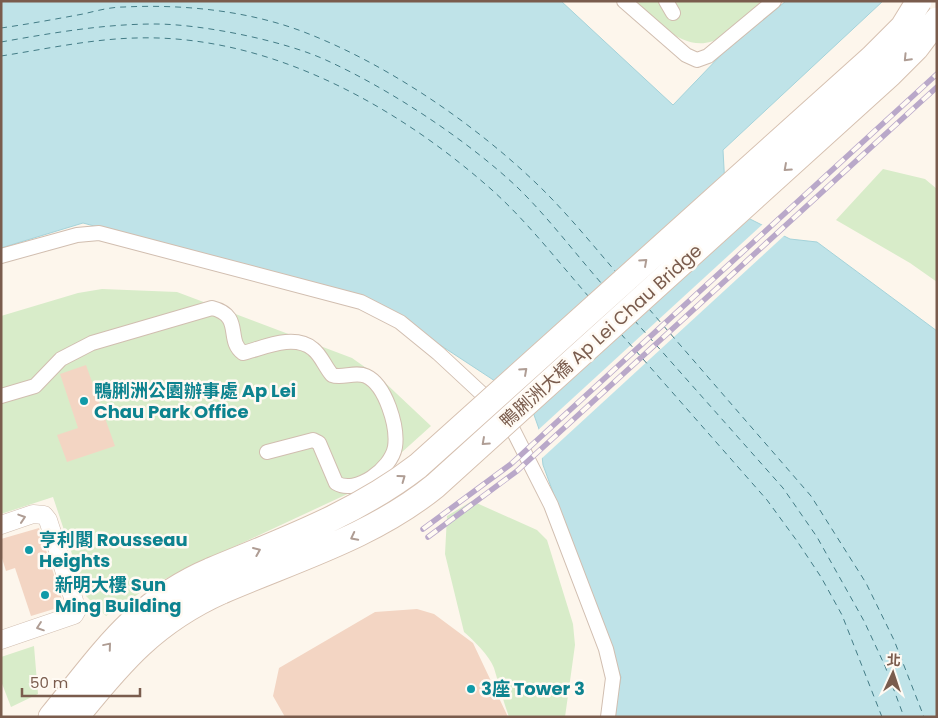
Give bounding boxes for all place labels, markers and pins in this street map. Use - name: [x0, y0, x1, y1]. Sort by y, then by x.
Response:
- place label: 鴨脷洲公園辦事處 Ap Lei Chau Park Office: [94, 378, 296, 424]
- marker: 鴨脷洲公園辦事處 Ap Lei Chau Park Office: [78, 395, 90, 407]
- place label: 亨利閣 Rousseau Heights: [39, 527, 188, 573]
- marker: 亨利閣 Rousseau Heights: [23, 544, 35, 556]
- place label: 新明大樓 Sun Ming Building: [55, 572, 182, 618]
- marker: 新明大樓 Sun Ming Building: [39, 589, 51, 601]
- place label: 3座 Tower 3: [481, 676, 585, 701]
- marker: 3座 Tower 3: [465, 683, 477, 695]

